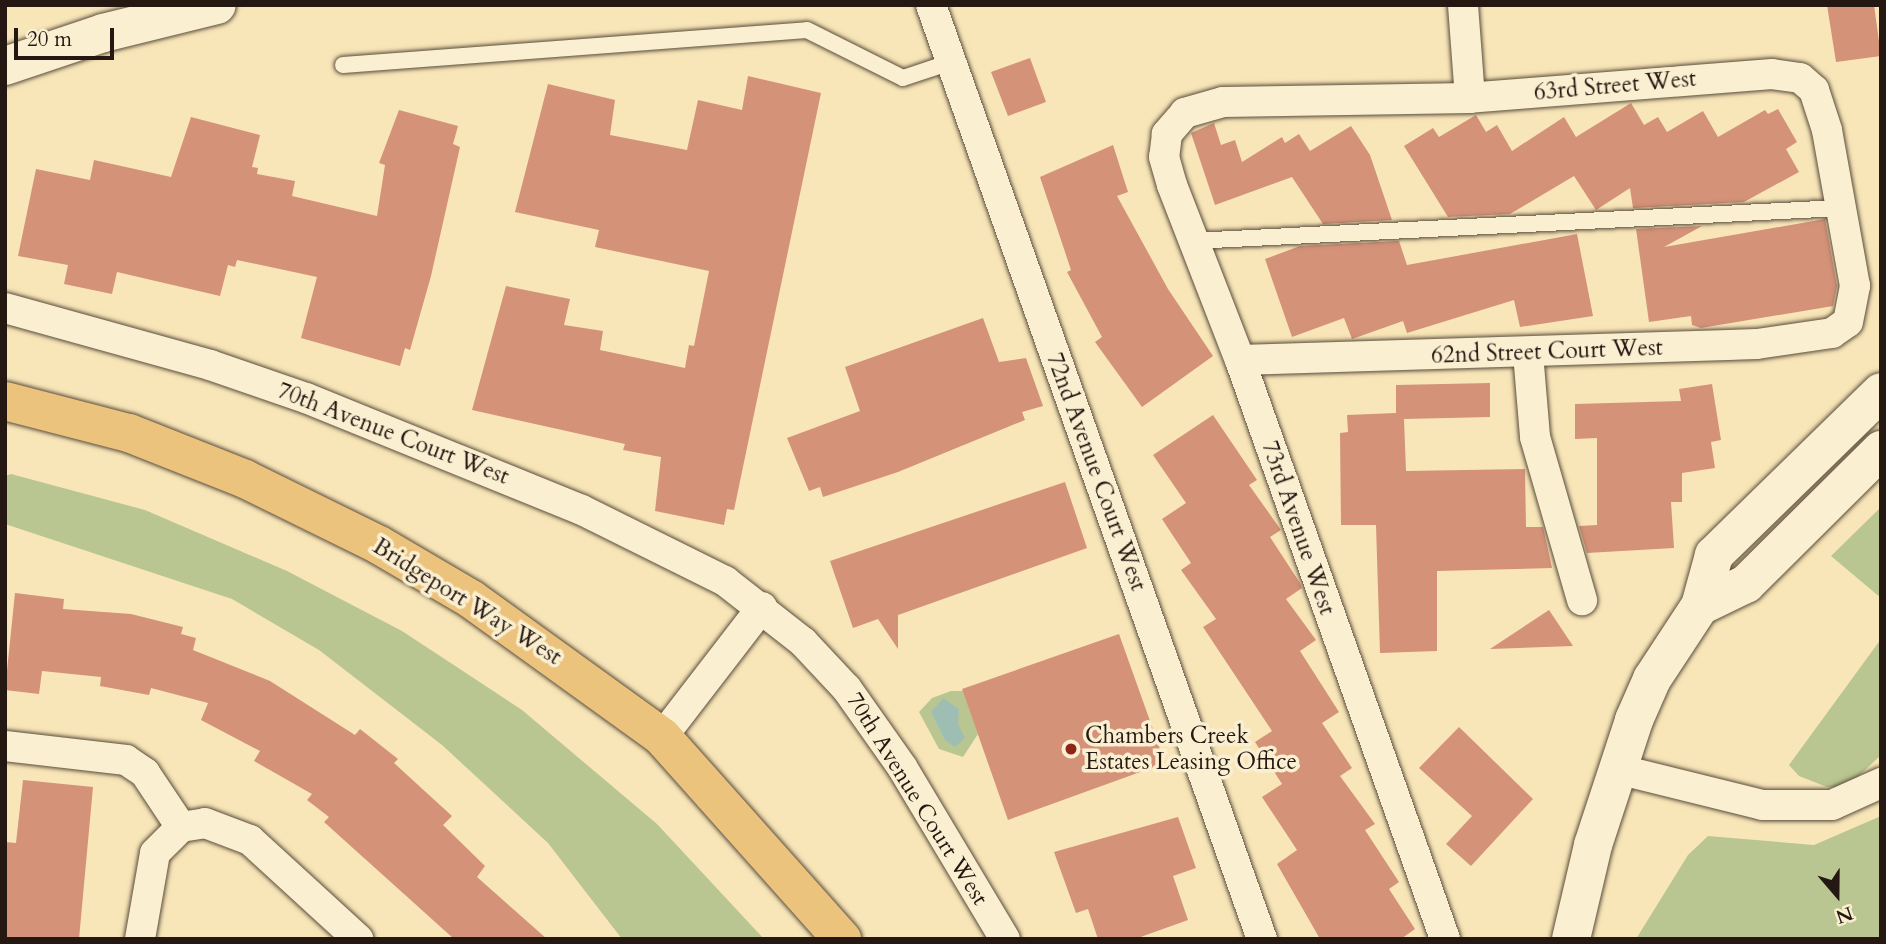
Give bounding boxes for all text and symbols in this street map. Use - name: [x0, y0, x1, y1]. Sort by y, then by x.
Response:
- scale bar: [18, 14, 117, 58]
- text: 20 m: [27, 25, 72, 54]
- street label: 63rd Street West: [1533, 65, 1697, 107]
- street label: 62nd Street Court West: [1431, 334, 1663, 370]
- street label: 72nd Avenue Court West: [1040, 349, 1152, 595]
- street label: 70th Avenue Court West: [273, 377, 513, 491]
- street label: 73rd Avenue West: [1255, 437, 1341, 619]
- street label: Bridgeport Way West: [368, 533, 566, 671]
- street label: 70th Avenue Court West: [840, 688, 994, 910]
- place label: Chambers Creek Estates Leasing Office: [1085, 722, 1297, 776]
- marker: Chambers Creek Estates Leasing Office: [1063, 741, 1079, 757]
- north arrow: [1802, 860, 1872, 930]
- text: N: [1832, 900, 1856, 930]

